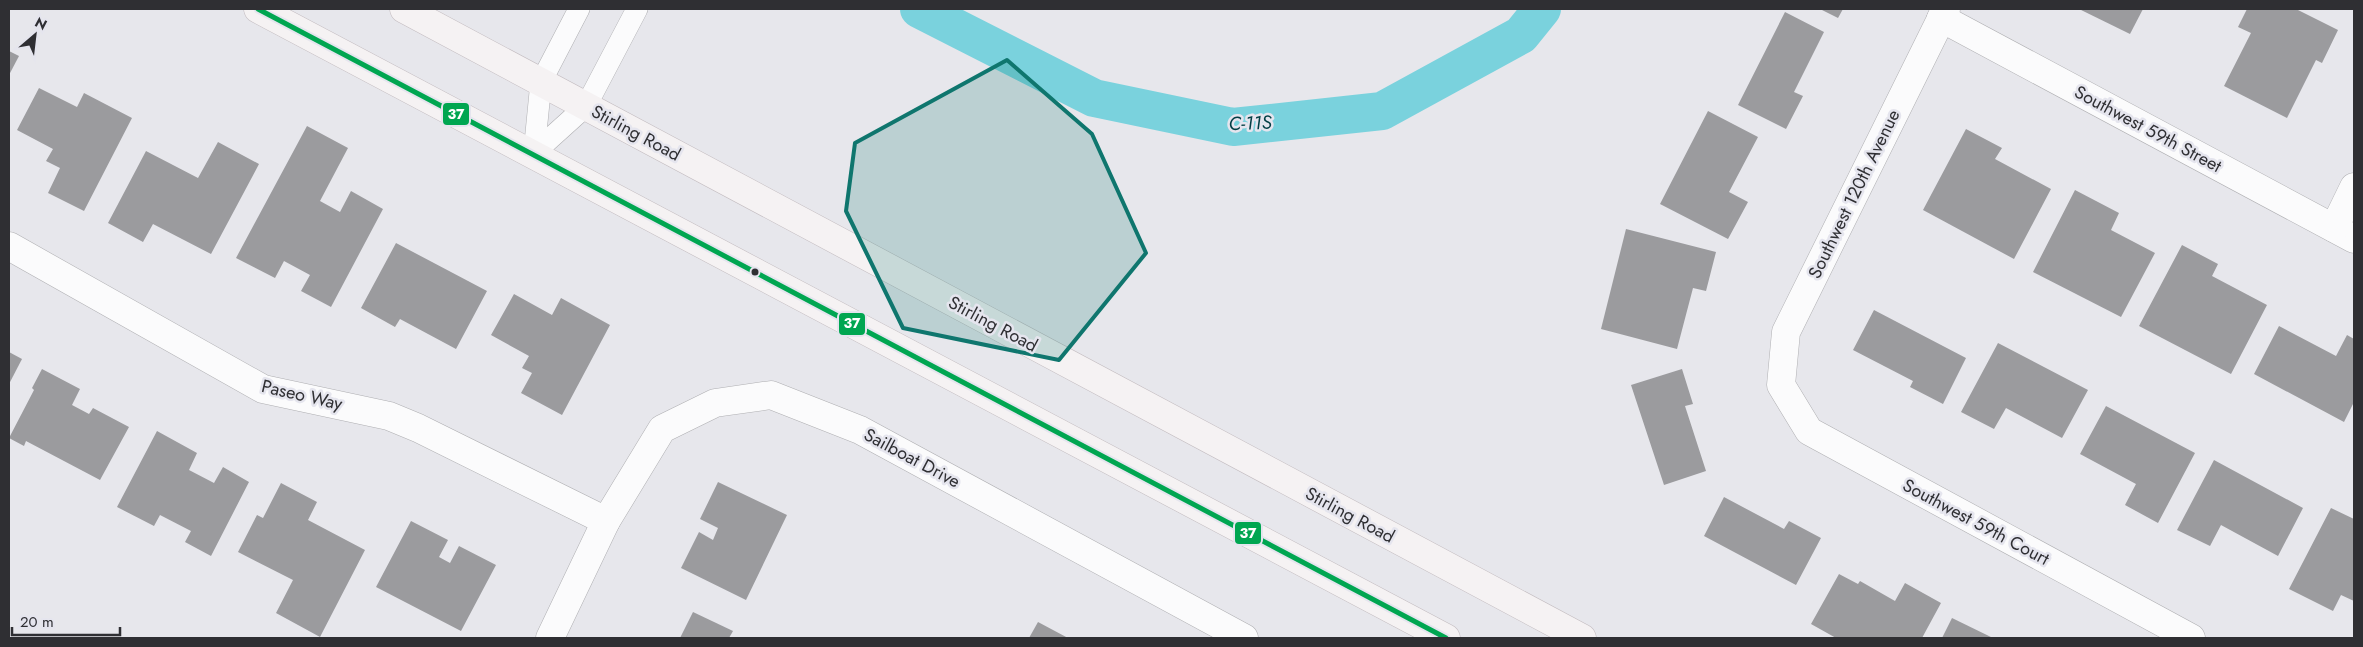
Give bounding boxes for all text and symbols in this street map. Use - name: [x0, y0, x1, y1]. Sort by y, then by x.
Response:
- north arrow: [10, 10, 60, 60]
- text: N: [31, 12, 51, 35]
- street label: Southwest 59th Street: [2070, 79, 2227, 179]
- street label: Stirling Road: [587, 99, 685, 167]
- line badge: 37: [442, 102, 470, 126]
- text: 37: [448, 104, 465, 124]
- street label: Southwest 120th Avenue: [1802, 105, 1906, 283]
- water label: C-11S: [1228, 109, 1273, 137]
- unlabelled marker: [750, 267, 760, 277]
- street label: Stirling Road: [944, 290, 1042, 358]
- line badge: 37: [838, 312, 866, 336]
- text: 37: [844, 313, 861, 333]
- street label: Paseo Way: [259, 373, 345, 417]
- street label: Sailboat Drive: [859, 422, 965, 494]
- street label: Southwest 59th Court: [1898, 472, 2055, 572]
- street label: Stirling Road: [1301, 481, 1399, 549]
- line badge: 37: [1234, 521, 1262, 545]
- text: 37: [1240, 523, 1257, 543]
- scale bar: [12, 604, 120, 636]
- text: 20 m: [20, 611, 54, 633]

